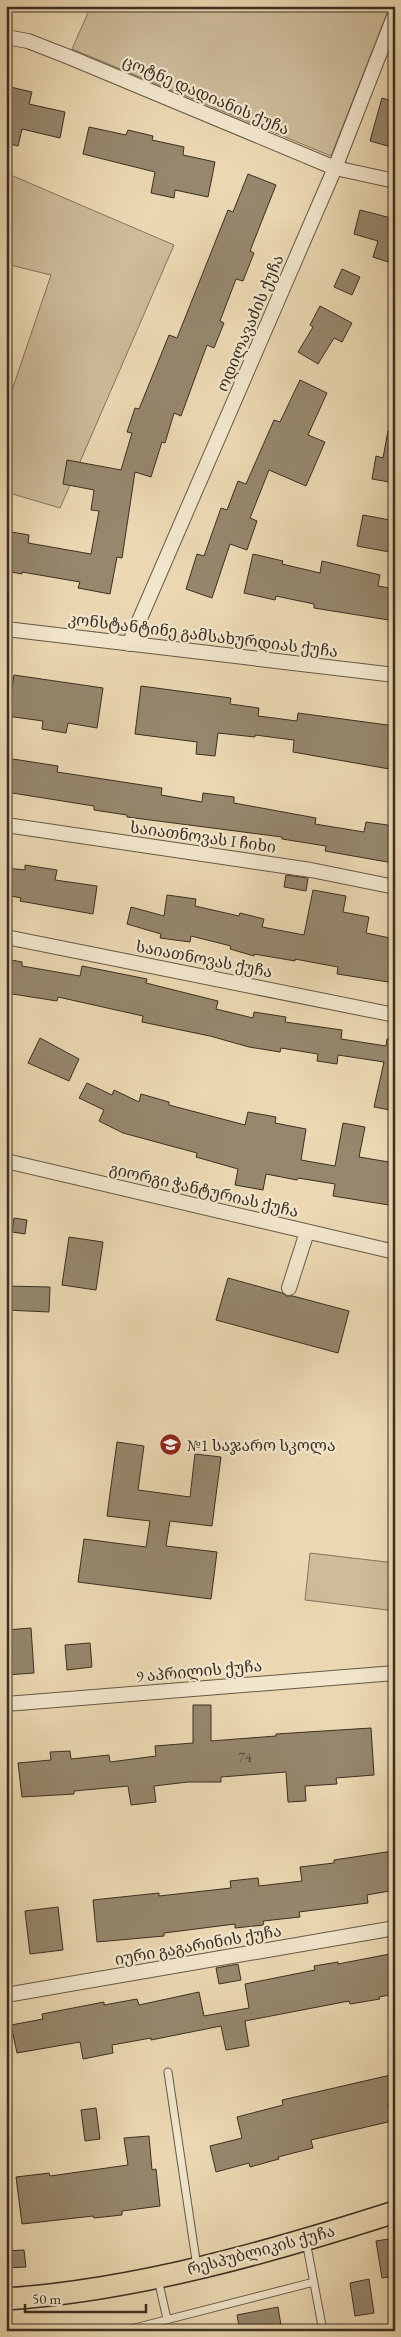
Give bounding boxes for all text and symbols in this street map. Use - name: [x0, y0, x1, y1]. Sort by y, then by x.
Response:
- street label: ცოტნე დადიანის ქუჩა: [119, 50, 293, 140]
- street label: ოდილავაძის ქუჩა: [212, 251, 288, 395]
- street label: კონსტანტინე გამსახურდიას ქუჩა: [67, 608, 339, 662]
- street label: საიათნოვას I ჩიხი: [128, 816, 278, 858]
- street label: საიათნოვას ქუჩა: [134, 935, 274, 983]
- street label: გიორგი ჭანტურიას ქუჩა: [107, 1158, 301, 1222]
- school or university icon: №1 საჯარო სკოლა: [159, 1433, 183, 1457]
- place label: №1 საჯარო სკოლა: [187, 1435, 336, 1456]
- street label: 9 აპრილის ქუჩა: [135, 1655, 263, 1687]
- house number: 74: [238, 1748, 252, 1766]
- street label: იური გაგარინის ქუჩა: [113, 1920, 283, 1970]
- street label: რესპუბლიკის ქუჩა: [185, 2220, 337, 2280]
- scale bar: [25, 2282, 146, 2314]
- text: 50 m: [32, 2289, 61, 2308]

